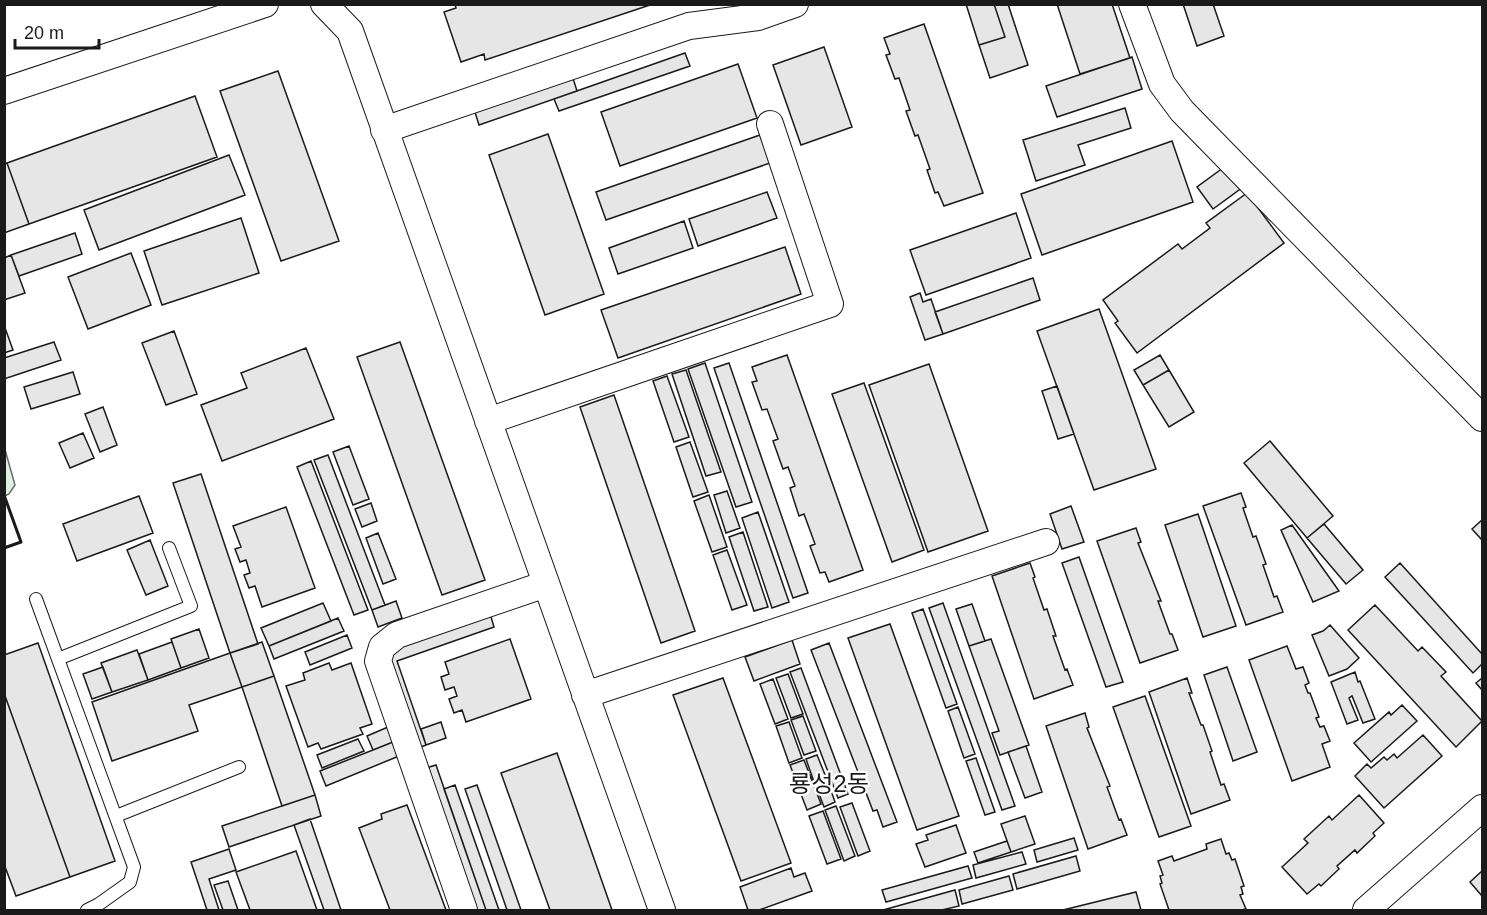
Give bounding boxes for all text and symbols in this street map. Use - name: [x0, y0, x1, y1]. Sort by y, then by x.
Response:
- scale bar: [15, 12, 99, 50]
- text: 20 m: [24, 23, 64, 43]
- district label: 룡성2동: [789, 770, 869, 797]

